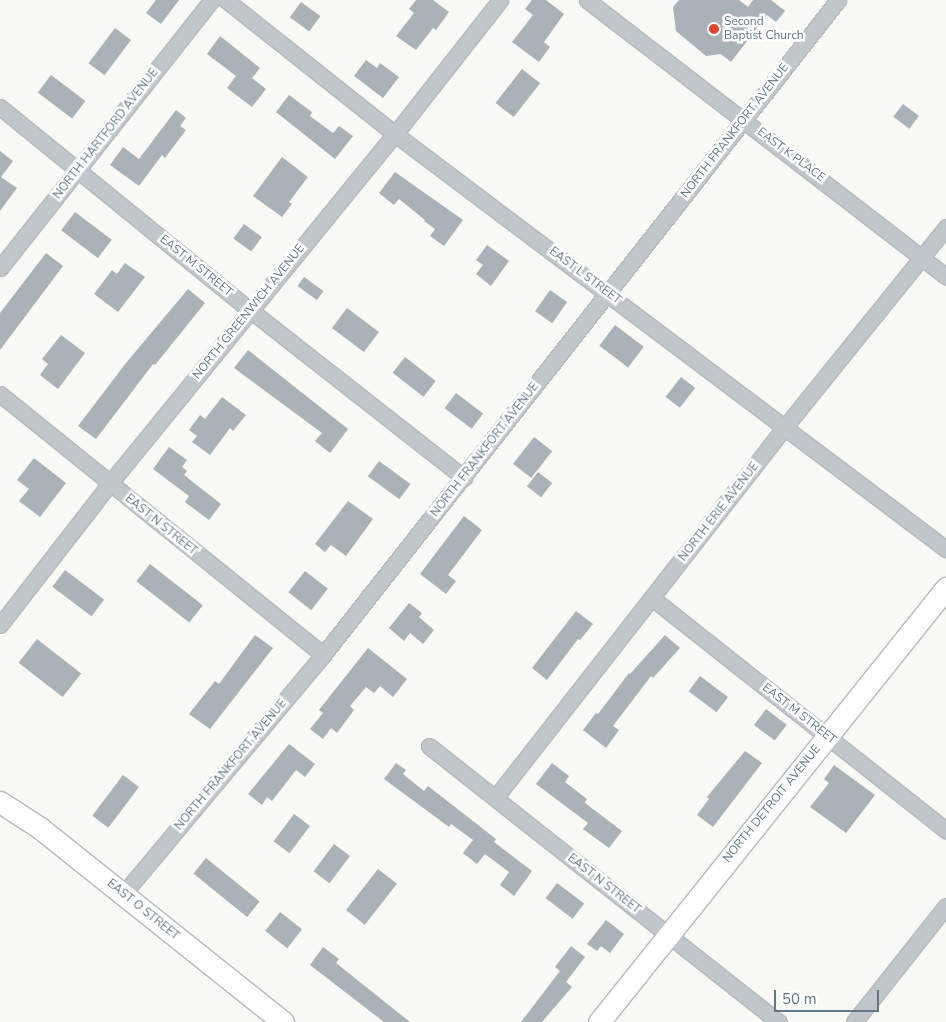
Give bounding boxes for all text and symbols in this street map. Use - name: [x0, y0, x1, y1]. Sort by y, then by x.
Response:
- place label: Second Baptist Church: [724, 15, 804, 43]
- marker: Second Baptist Church: [708, 23, 720, 35]
- street label: NORTH FRANKFORT AVENUE: [678, 61, 792, 201]
- street label: NORTH HARTFORD AVENUE: [51, 66, 161, 202]
- street label: EAST K PLACE: [754, 125, 828, 185]
- street label: EAST M STREET: [157, 232, 235, 300]
- street label: NORTH GREENWICH AVENUE: [190, 242, 308, 382]
- street label: EAST L STREET: [546, 244, 624, 308]
- street label: NORTH FRANKFORT AVENUE: [428, 380, 542, 520]
- street label: NORTH ERIE AVENUE: [676, 460, 762, 564]
- street label: EAST N STREET: [122, 492, 200, 558]
- street label: EAST M STREET: [759, 681, 839, 747]
- street label: NORTH FRANKFORT AVENUE: [172, 697, 290, 833]
- street label: NORTH DETROIT AVENUE: [720, 742, 824, 866]
- street label: EAST N STREET: [565, 851, 643, 917]
- street label: EAST O STREET: [104, 876, 182, 944]
- scale bar: [776, 980, 881, 1012]
- text: 50 m: [782, 989, 817, 1009]

